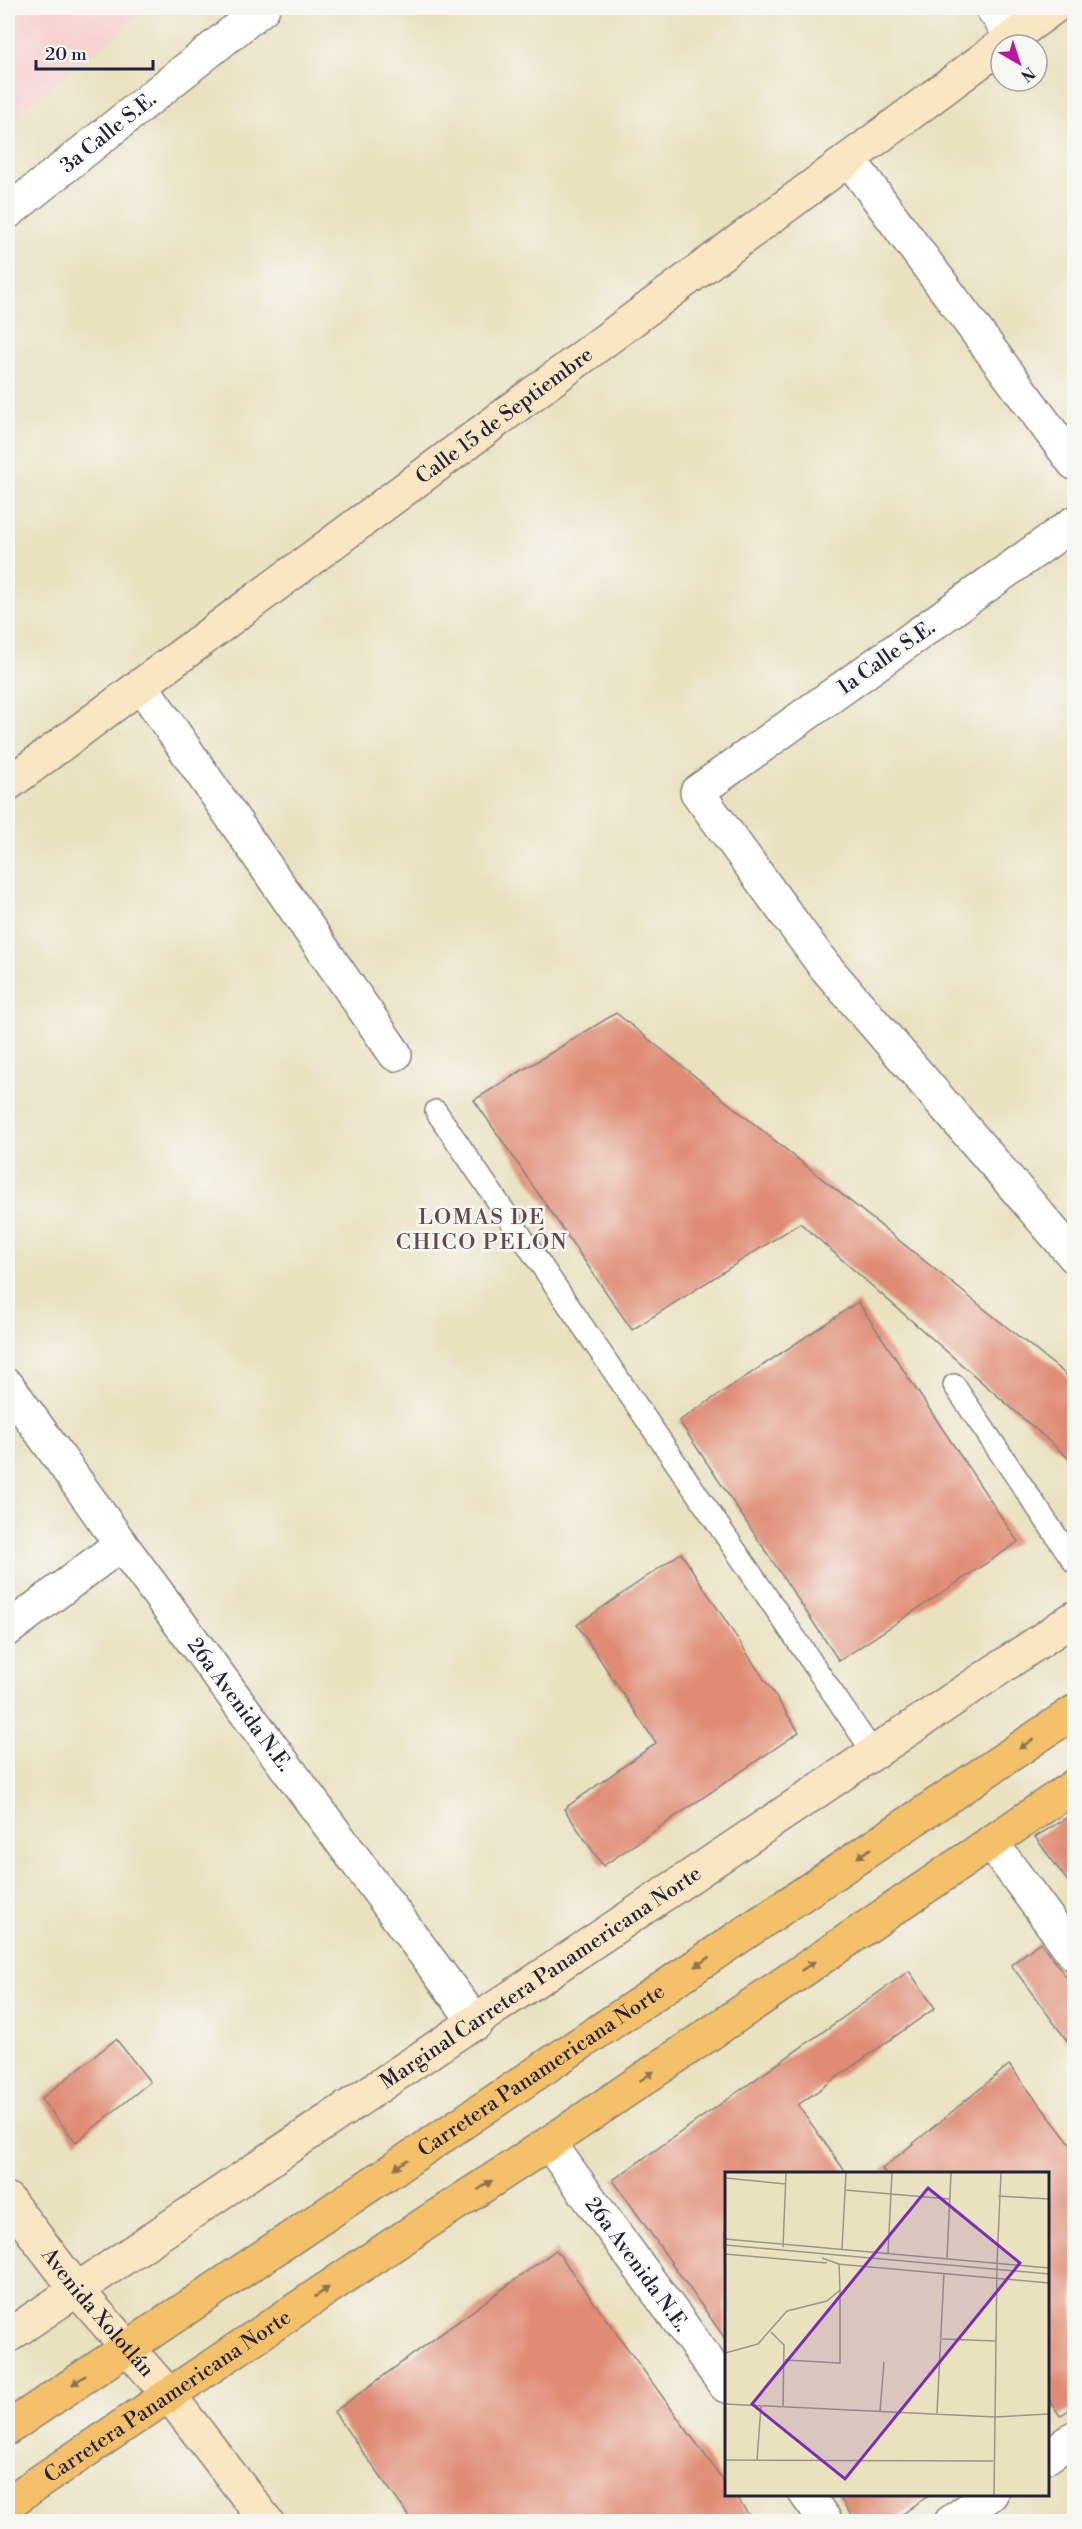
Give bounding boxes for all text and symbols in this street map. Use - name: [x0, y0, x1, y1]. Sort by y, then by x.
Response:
- scale bar: [36, 33, 153, 71]
- north arrow: [989, 33, 1049, 93]
- text: 20 m: [45, 43, 87, 66]
- text: N: [1016, 62, 1039, 86]
- street label: 3a Calle S.E.: [55, 87, 162, 179]
- street label: Calle 15 de Septiembre: [411, 342, 598, 490]
- street label: 1a Calle S.E.: [833, 615, 940, 701]
- district label: LOMAS DE CHICO PELÓN: [396, 1204, 568, 1256]
- street label: 26a Avenida N.E.: [181, 1633, 297, 1777]
- one-way arrow: [1018, 1738, 1034, 1749]
- one-way arrow: [856, 1847, 872, 1858]
- street label: Marginal Carretera Panamericana Norte: [377, 1861, 707, 2095]
- one-way arrow: [694, 1956, 710, 1967]
- one-way arrow: [800, 1960, 816, 1972]
- street label: Carretera Panamericana Norte: [413, 1978, 669, 2162]
- one-way arrow: [639, 2070, 655, 2082]
- one-way arrow: [393, 2158, 409, 2170]
- inset map: [725, 2172, 1049, 2496]
- one-way arrow: [477, 2179, 493, 2190]
- street label: 26a Avenida N.E.: [579, 2193, 694, 2337]
- street label: Avenida Xolotlán: [35, 2242, 160, 2383]
- one-way arrow: [314, 2286, 330, 2298]
- street label: Carretera Panamericana Norte: [39, 2304, 296, 2489]
- one-way arrow: [71, 2374, 87, 2385]

